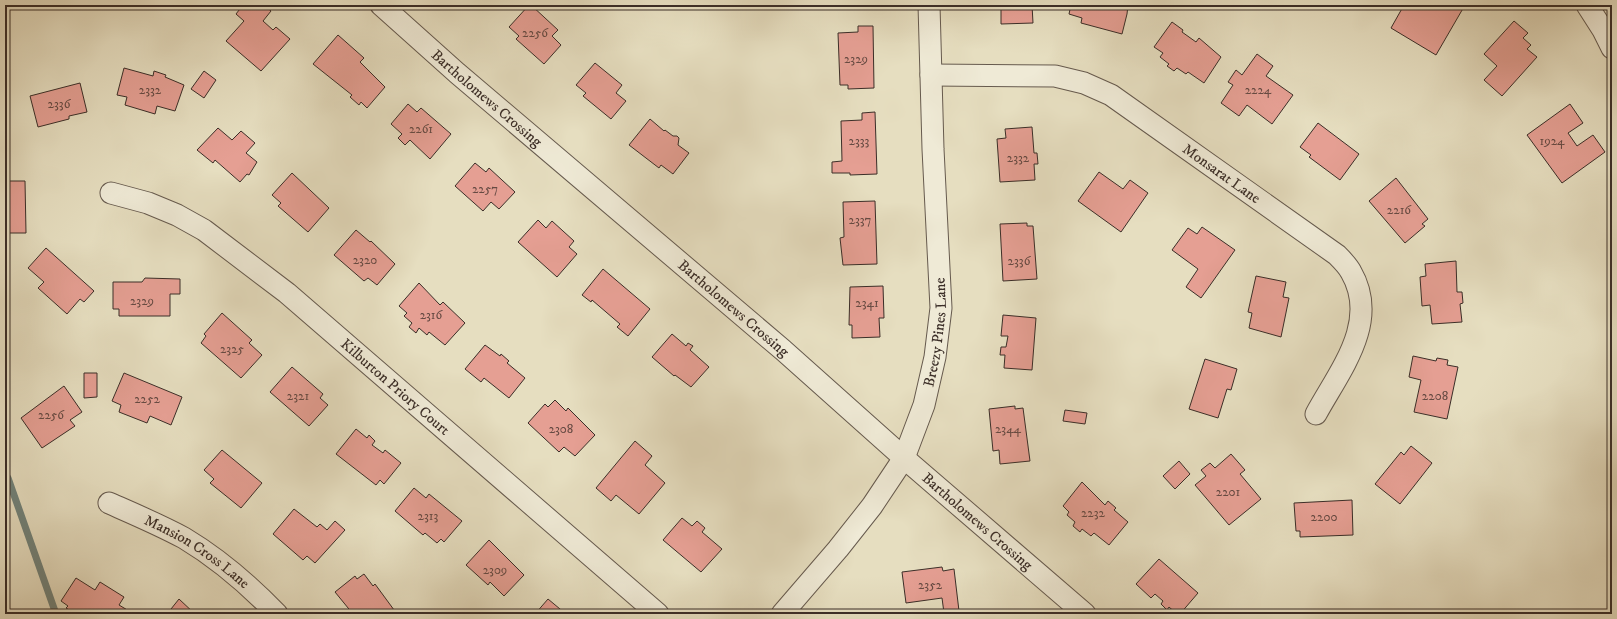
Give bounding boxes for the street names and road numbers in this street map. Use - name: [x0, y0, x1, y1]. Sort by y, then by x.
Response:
- street label: Bartholomews Crossing: [428, 45, 547, 151]
- street label: Monsarat Lane: [1179, 139, 1264, 207]
- street label: Bartholomews Crossing: [674, 255, 794, 361]
- street label: Breezy Pines Lane: [919, 277, 951, 389]
- street label: Kilburton Priory Court: [337, 334, 454, 439]
- street label: Bartholomews Crossing: [918, 468, 1037, 575]
- street label: Mansion Cross Lane: [141, 510, 254, 593]

